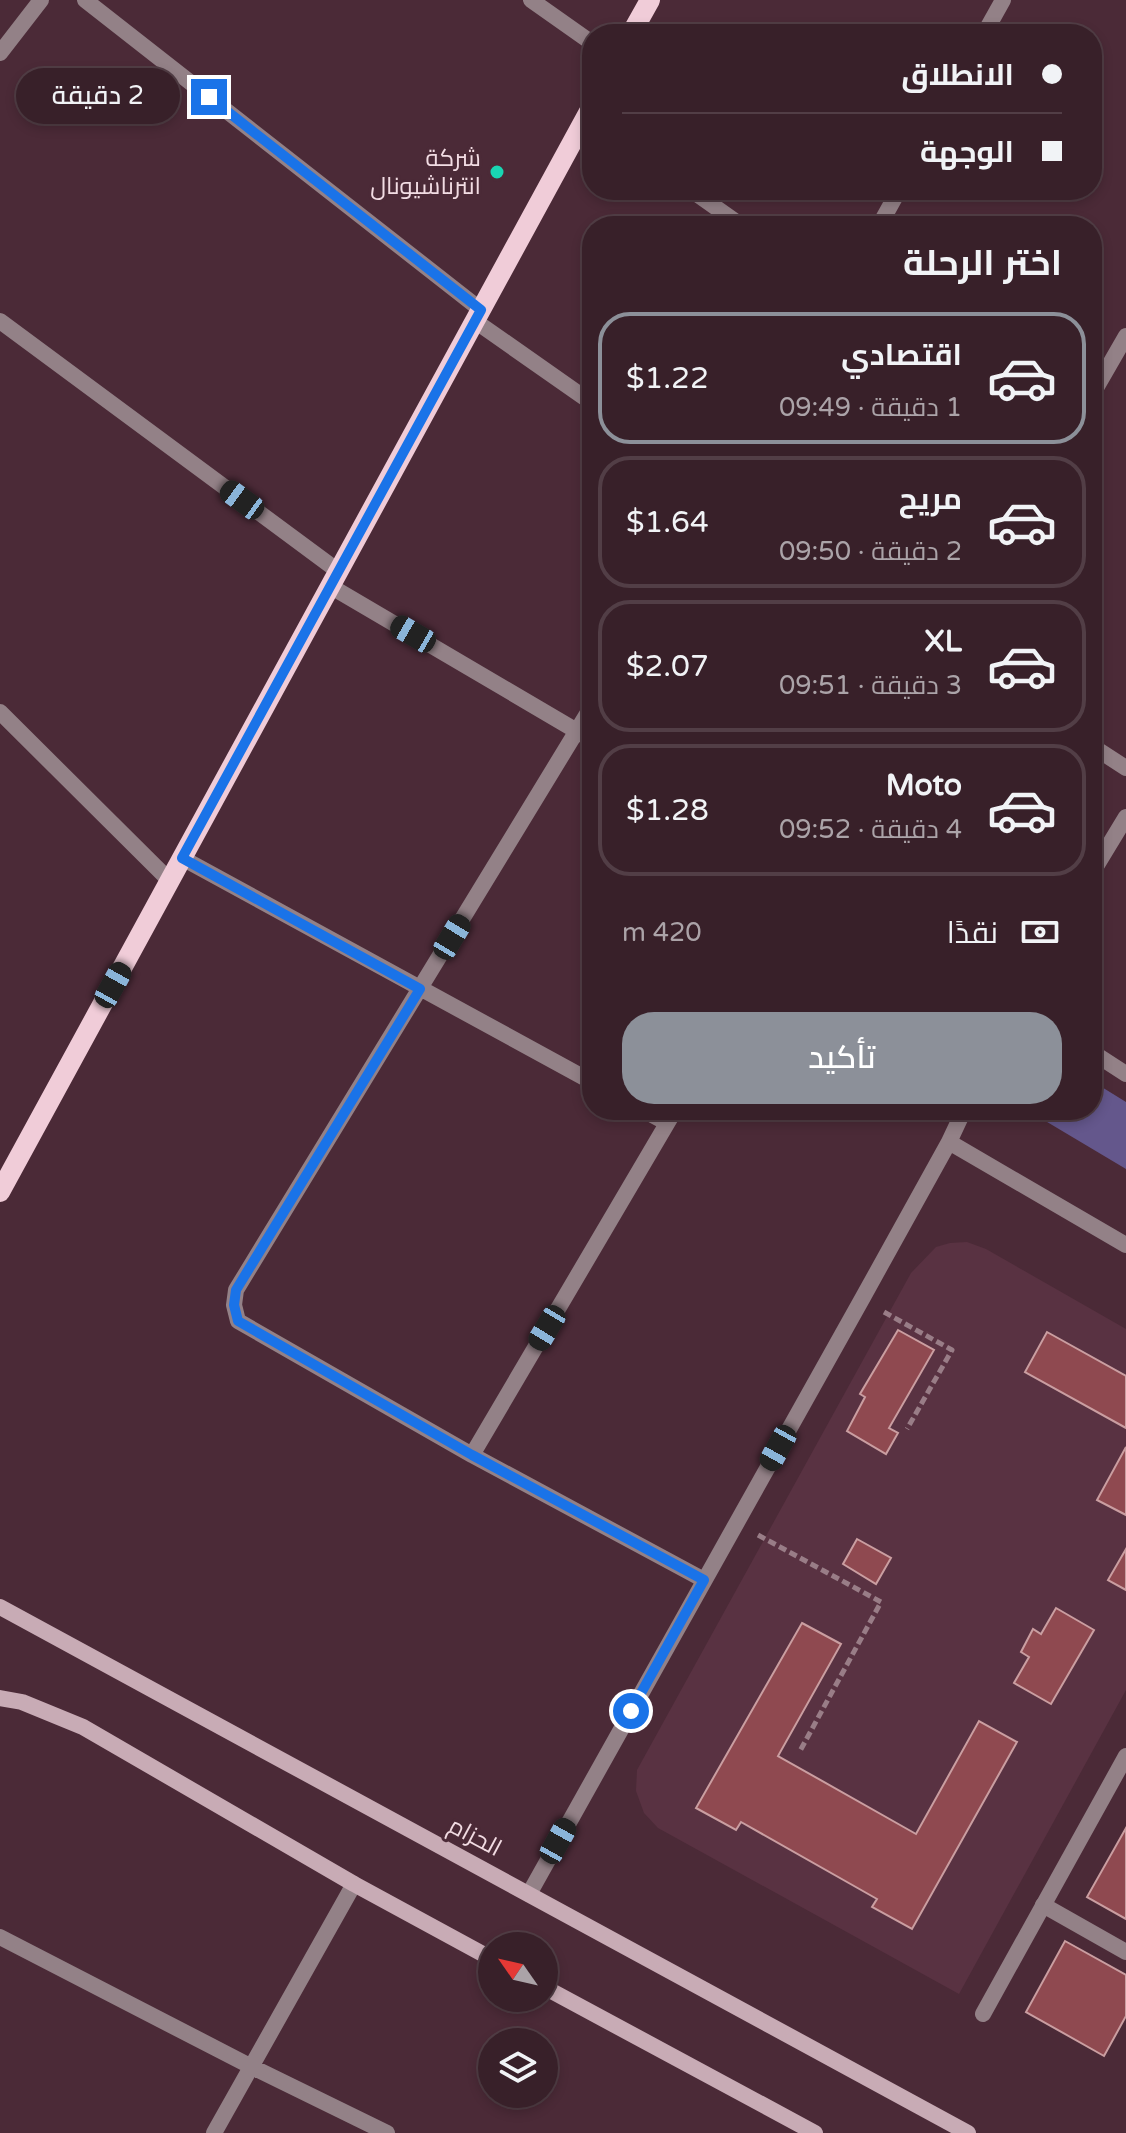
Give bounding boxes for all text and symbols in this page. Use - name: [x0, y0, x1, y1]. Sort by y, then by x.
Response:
- text: الانطلاق: [901, 57, 1014, 94]
- callout: 2 دقيقة: [17, 69, 181, 125]
- route end: [191, 79, 227, 115]
- text: 2 دقيقة: [52, 80, 144, 111]
- text: الوجهة: [920, 134, 1014, 171]
- place label: شركة انترناشيونال: [370, 144, 481, 201]
- marker: شركة انترناشيونال: [488, 163, 506, 181]
- text: اختر الرحلة: [903, 242, 1062, 285]
- text: اقتصادي: [841, 337, 962, 374]
- icon: car: [986, 342, 1058, 414]
- text: $1.22: [626, 360, 709, 397]
- text: 1 دقيقة · 09:49: [779, 392, 962, 423]
- car: [216, 476, 268, 524]
- text: مريح: [899, 481, 962, 518]
- icon: car: [986, 486, 1058, 558]
- text: $1.64: [626, 504, 709, 541]
- text: 2 دقيقة · 09:50: [779, 536, 962, 567]
- car: [386, 612, 440, 656]
- text: XL: [925, 623, 962, 660]
- icon: car: [986, 630, 1058, 702]
- text: $2.07: [626, 648, 709, 685]
- text: 3 دقيقة · 09:51: [779, 670, 962, 701]
- text: Moto: [886, 767, 962, 804]
- icon: car: [986, 774, 1058, 846]
- text: $1.28: [626, 792, 709, 829]
- text: 4 دقيقة · 09:52: [779, 814, 962, 845]
- car: [429, 910, 475, 964]
- icon: cash: [1018, 910, 1062, 954]
- text: نقدًا: [947, 915, 998, 952]
- text: 420 m: [622, 917, 702, 948]
- car: [91, 958, 135, 1012]
- button: تأكيد: [622, 1012, 1062, 1104]
- car: [524, 1301, 570, 1355]
- car: [756, 1421, 800, 1475]
- route start: [613, 1693, 649, 1729]
- street label: الحزام: [443, 1811, 507, 1864]
- car: [536, 1814, 580, 1868]
- north arrow: [478, 1932, 558, 2012]
- map controls: [478, 1932, 558, 2108]
- button: layers: [478, 2028, 558, 2108]

